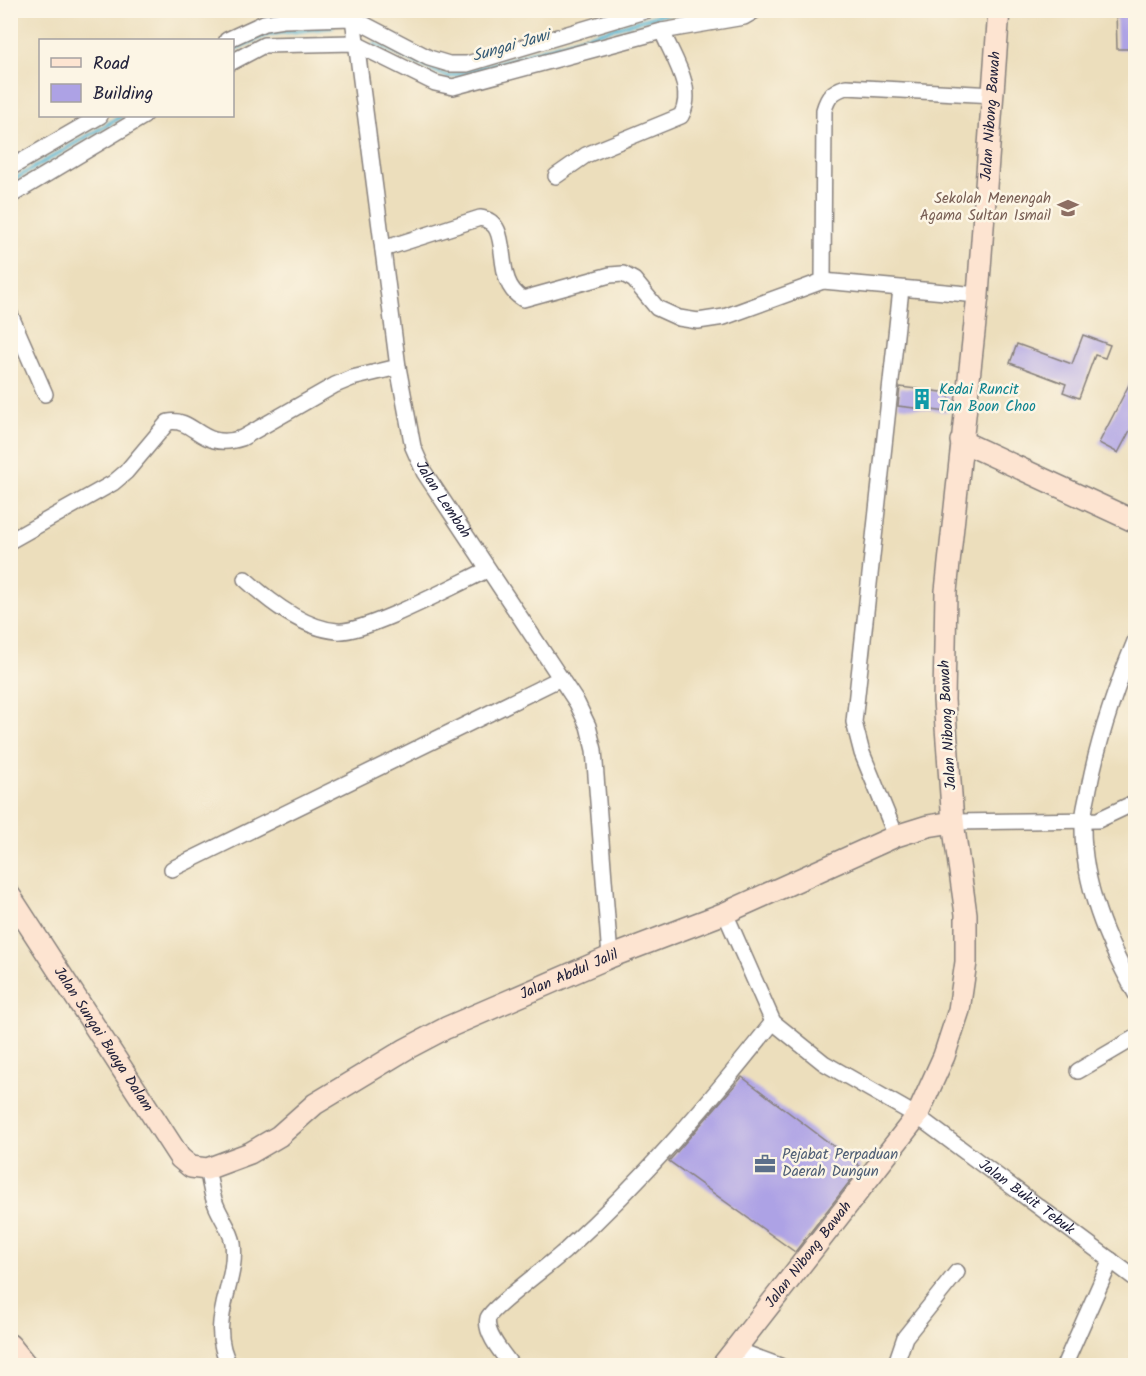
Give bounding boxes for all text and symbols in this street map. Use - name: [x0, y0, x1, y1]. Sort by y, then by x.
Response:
- water label: Sungai Jawi: [469, 22, 556, 69]
- legend: [39, 39, 234, 117]
- text: Road: [93, 50, 130, 79]
- street label: Jalan Nibong Bawah: [974, 50, 1008, 182]
- text: Building: [93, 80, 153, 109]
- place label: Sekolah Menengah Agama Sultan Ismail: [920, 187, 1051, 228]
- school or university icon: Sekolah Menengah Agama Sultan Ismail: [1056, 196, 1080, 220]
- place label: Kedai Runcit Tan Boon Choo: [939, 378, 1036, 419]
- building icon: Kedai Runcit Tan Boon Choo: [910, 387, 934, 411]
- street label: Jalan Lembah: [409, 457, 477, 543]
- street label: Jalan Nibong Bawah: [933, 659, 963, 791]
- street label: Jalan Abdul Jalil: [516, 943, 622, 1007]
- street label: Jalan Sungai Buaya Dalam: [47, 962, 159, 1117]
- place label: Pejabat Perpaduan Daerah Dungun: [782, 1143, 898, 1184]
- office icon: Pejabat Perpaduan Daerah Dungun: [753, 1152, 777, 1176]
- street label: Jalan Bukit Tebuk: [973, 1153, 1080, 1242]
- street label: Jalan Nibong Bawah: [759, 1196, 858, 1314]

